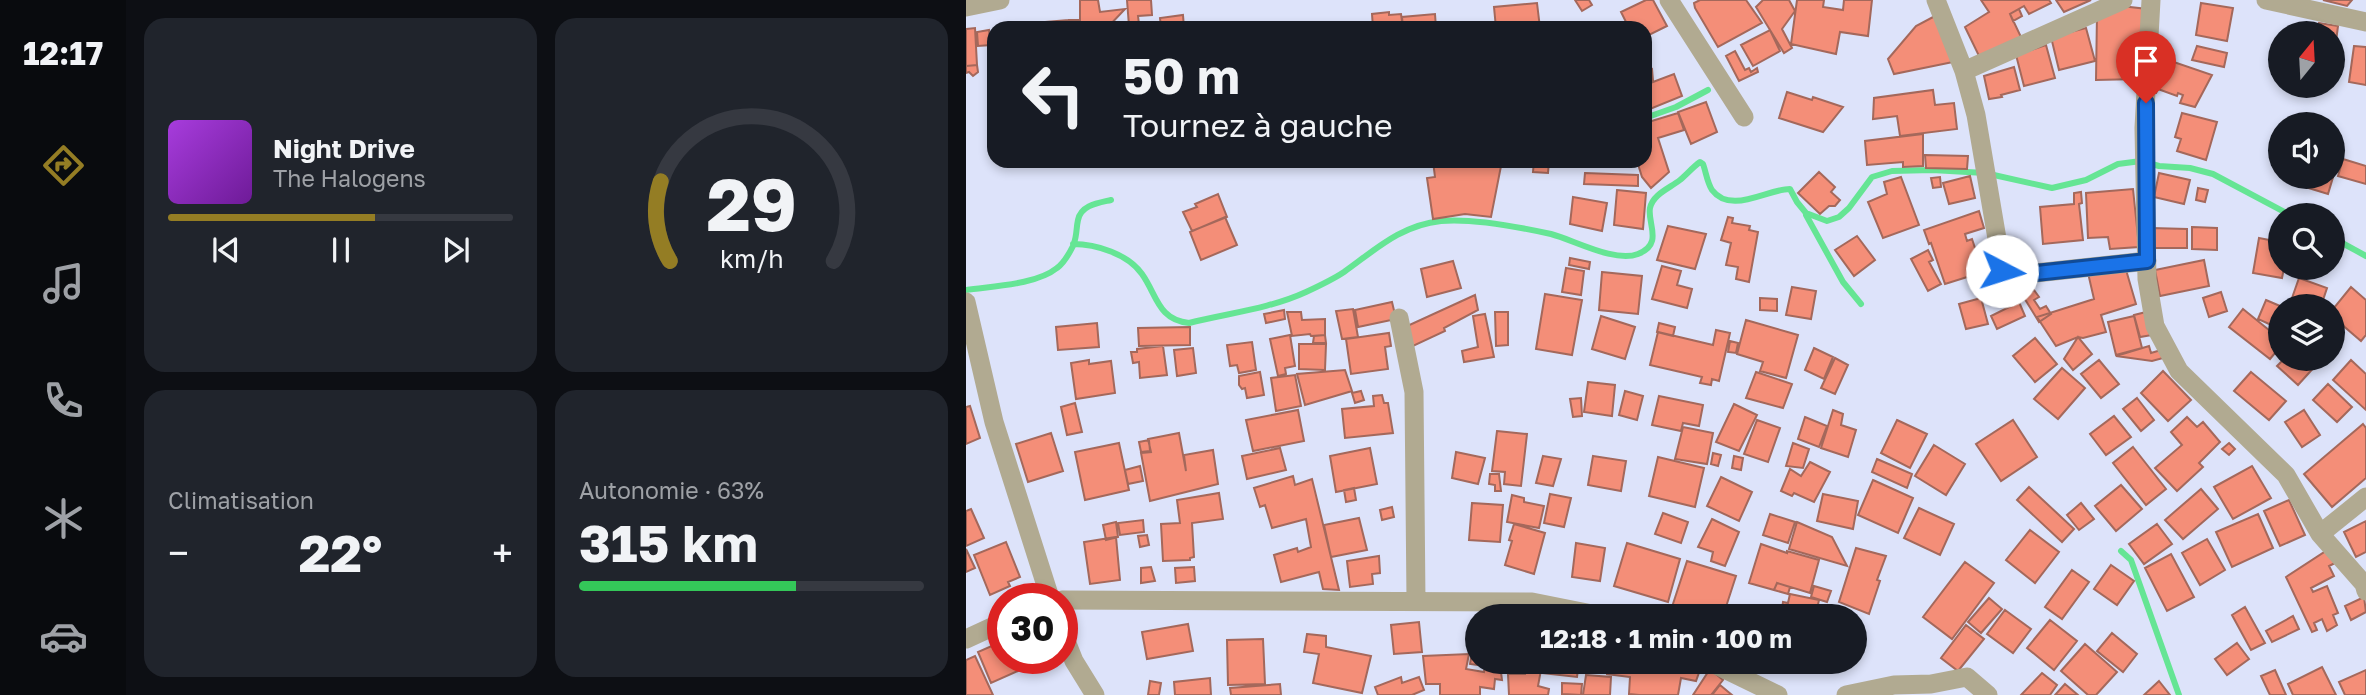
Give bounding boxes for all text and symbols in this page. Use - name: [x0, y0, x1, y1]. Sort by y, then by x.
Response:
- north arrow: [2268, 21, 2345, 98]
- map controls: [2268, 21, 2345, 371]
- pin: [2116, 31, 2176, 103]
- text: 12:17: [23, 34, 103, 72]
- icon: arrive: [2127, 42, 2165, 80]
- text: 50 m: [1123, 46, 1240, 105]
- icon: left: [1008, 49, 1099, 140]
- text: Tournez à gauche: [1123, 106, 1392, 144]
- button: sound: [2268, 112, 2345, 189]
- text: Night Drive: [273, 133, 415, 164]
- icon: directions: [39, 141, 88, 190]
- text: 29: [706, 160, 797, 247]
- text: The Halogens: [273, 164, 426, 192]
- button: search: [2268, 203, 2345, 280]
- icon: previous: [207, 231, 245, 269]
- icon: pause: [322, 231, 360, 269]
- icon: next: [437, 231, 475, 269]
- position arrow: [1965, 234, 2039, 308]
- text: km/h: [720, 243, 783, 274]
- icon: music: [39, 259, 88, 308]
- button: layers: [2268, 294, 2345, 371]
- icon: phone: [39, 376, 88, 425]
- text: Autonomie · 63%: [579, 476, 764, 504]
- text: Climatisation: [168, 486, 314, 514]
- icon: climate: [39, 494, 88, 543]
- text: 315 km: [579, 511, 758, 573]
- text: 22°: [299, 521, 382, 583]
- text: −: [168, 530, 189, 575]
- text: +: [492, 530, 513, 575]
- speed limit sign: 30: [987, 583, 1078, 674]
- icon: car: [39, 612, 88, 661]
- text: 12:18 · 1 min · 100 m: [1540, 623, 1792, 654]

